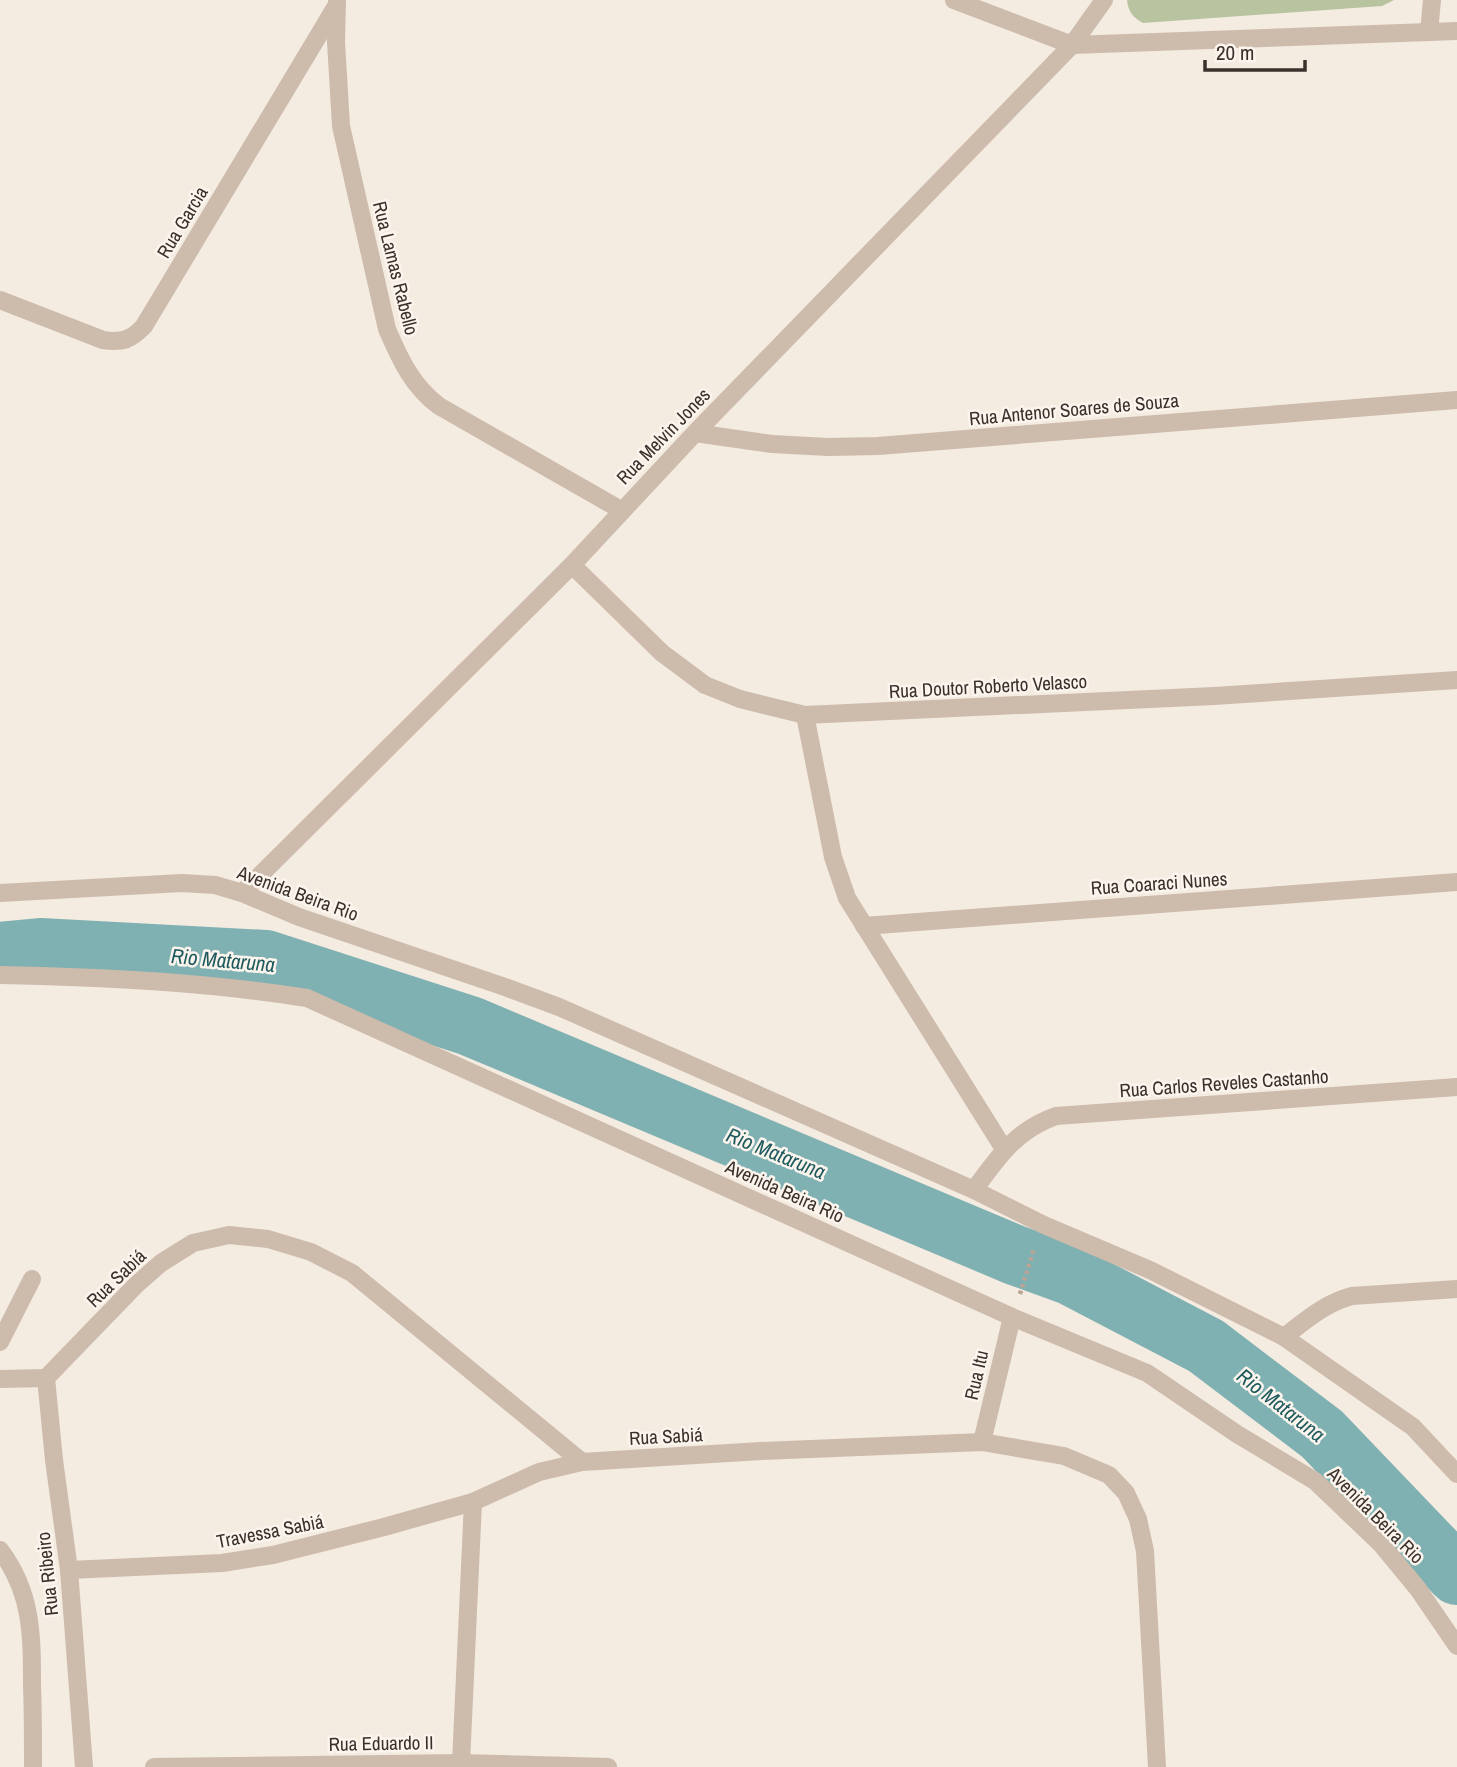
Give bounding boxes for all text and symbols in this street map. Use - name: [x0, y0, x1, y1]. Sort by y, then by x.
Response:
- scale bar: [1205, 28, 1305, 72]
- text: 20 m: [1216, 38, 1254, 67]
- street label: Rua Garcia: [150, 181, 214, 263]
- street label: Rua Lamas Rabello: [367, 198, 425, 338]
- street label: Rua Melvin Jones: [610, 382, 716, 490]
- street label: Rua Antenor Soares de Souza: [968, 387, 1180, 431]
- street label: Rua Doutor Roberto Velasco: [888, 668, 1088, 704]
- street label: Avenida Beira Rio: [233, 859, 362, 927]
- street label: Rua Coaraci Nunes: [1090, 865, 1228, 901]
- water label: Rio Mataruna: [170, 941, 276, 979]
- street label: Rua Carlos Reveles Castanho: [1119, 1063, 1329, 1103]
- water label: Rio Mataruna: [722, 1120, 830, 1186]
- street label: Avenida Beira Rio: [721, 1153, 848, 1229]
- street label: Rua Sabiá: [80, 1243, 152, 1313]
- street label: Rua Itu: [958, 1348, 994, 1402]
- water label: Rio Mataruna: [1231, 1361, 1331, 1449]
- street label: Rua Sabiá: [629, 1421, 704, 1451]
- street label: Avenida Beira Rio: [1321, 1460, 1430, 1569]
- street label: Travessa Sabiá: [214, 1508, 326, 1554]
- street label: Rua Ribeiro: [30, 1531, 64, 1617]
- street label: Rua Eduardo II: [328, 1729, 434, 1757]

